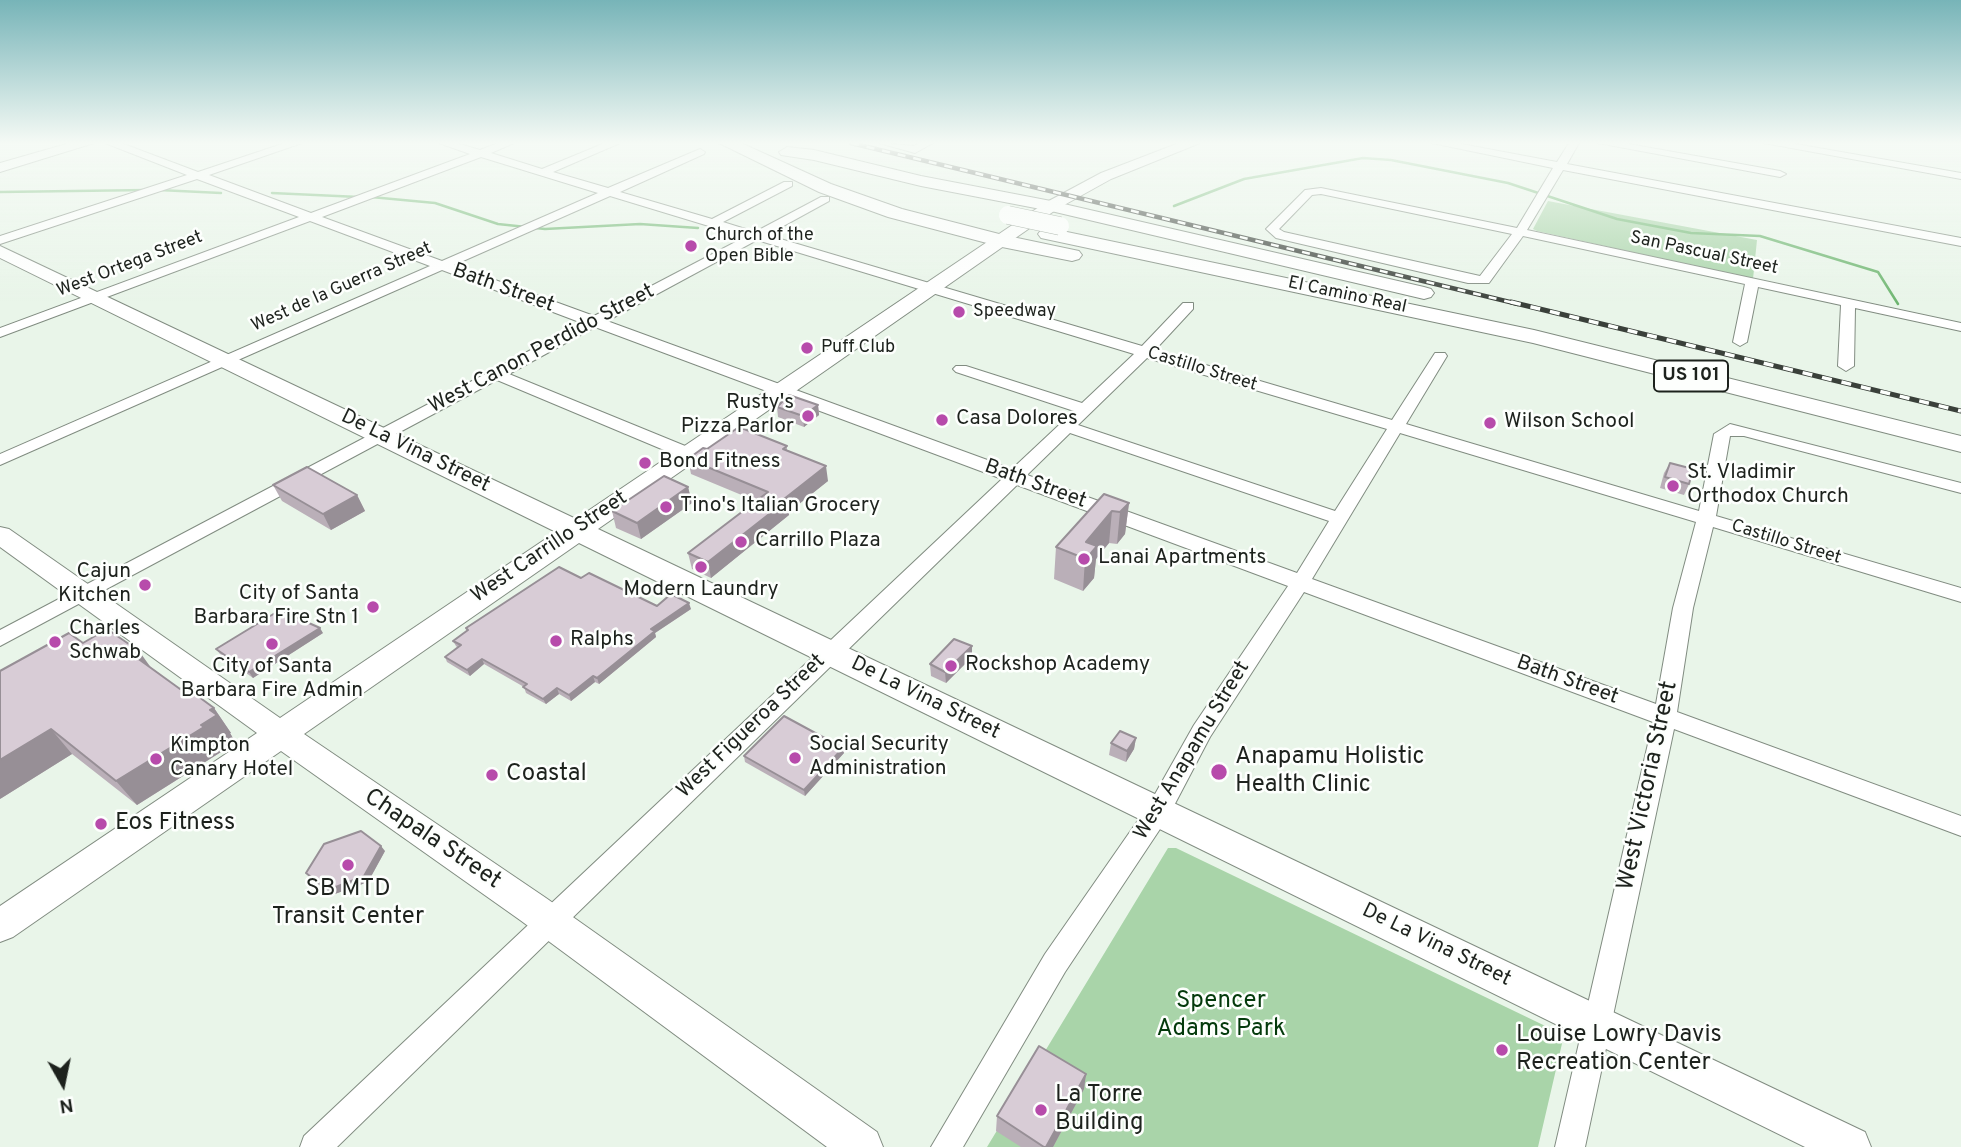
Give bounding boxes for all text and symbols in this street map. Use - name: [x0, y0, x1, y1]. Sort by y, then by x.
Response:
- place label: Church of the Open Bible: [705, 225, 814, 268]
- street label: West Ortega Street: [54, 227, 206, 303]
- street label: San Pascual Street: [1628, 228, 1780, 280]
- street label: West de la Guerra Street: [248, 238, 436, 338]
- marker: Church of the Open Bible: [683, 238, 699, 254]
- street label: Bath Street: [449, 259, 557, 319]
- street label: El Camino Real: [1286, 273, 1408, 319]
- street label: West Canon Perdido Street: [425, 280, 659, 420]
- place label: Speedway: [973, 301, 1056, 323]
- marker: Speedway: [951, 304, 967, 320]
- place label: Puff Club: [821, 337, 895, 359]
- marker: Puff Club: [799, 340, 815, 356]
- street label: Castillo Street: [1144, 343, 1260, 397]
- road number: US 101: [1654, 360, 1728, 392]
- place label: Rusty's Pizza Parlor: [681, 391, 794, 441]
- street label: De La Vina Street: [336, 405, 494, 499]
- place label: Casa Dolores: [956, 407, 1078, 433]
- marker: Rusty's Pizza Parlor: [800, 408, 816, 424]
- place label: Wilson School: [1504, 410, 1635, 436]
- marker: Casa Dolores: [934, 412, 950, 428]
- marker: Wilson School: [1482, 415, 1498, 431]
- place label: Bond Fitness: [659, 450, 781, 476]
- marker: Bond Fitness: [637, 455, 653, 471]
- street label: Bath Street: [981, 455, 1089, 515]
- place label: St. Vladimir Orthodox Church: [1687, 461, 1849, 511]
- marker: St. Vladimir Orthodox Church: [1665, 478, 1681, 494]
- street label: West Carrillo Street: [467, 486, 633, 610]
- place label: Tino's Italian Grocery: [680, 494, 880, 520]
- marker: Tino's Italian Grocery: [658, 499, 674, 515]
- street label: Castillo Street: [1728, 516, 1844, 570]
- place label: Carrillo Plaza: [755, 529, 880, 555]
- marker: Carrillo Plaza: [733, 534, 749, 550]
- place label: Lanai Apartments: [1098, 546, 1266, 572]
- marker: Lanai Apartments: [1076, 551, 1092, 567]
- marker: Modern Laundry: [693, 559, 709, 575]
- place label: Cajun Kitchen: [58, 560, 131, 610]
- marker: Cajun Kitchen: [137, 577, 153, 593]
- place label: Modern Laundry: [623, 578, 779, 604]
- place label: City of Santa Barbara Fire Stn 1: [193, 582, 359, 632]
- marker: City of Santa Barbara Fire Stn 1: [365, 599, 381, 615]
- place label: Charles Schwab: [69, 617, 141, 667]
- place label: Ralphs: [570, 628, 634, 654]
- marker: Ralphs: [548, 633, 564, 649]
- marker: Charles Schwab: [47, 634, 63, 650]
- marker: City of Santa Barbara Fire Admin: [264, 636, 280, 652]
- street label: West Figueroa Street: [673, 650, 831, 804]
- street label: Bath Street: [1513, 651, 1621, 711]
- street label: De La Vina Street: [846, 652, 1004, 746]
- place label: Rockshop Academy: [965, 653, 1150, 679]
- place label: City of Santa Barbara Fire Admin: [181, 655, 363, 705]
- street label: West Anapamu Street: [1130, 657, 1256, 845]
- marker: Rockshop Academy: [943, 658, 959, 674]
- street label: West Victoria Street: [1613, 679, 1685, 893]
- place label: Social Security Administration: [809, 733, 949, 783]
- place label: Kimpton Canary Hotel: [170, 734, 293, 784]
- place label: Anapamu Holistic Health Clinic: [1235, 744, 1425, 800]
- marker: Social Security Administration: [787, 750, 803, 766]
- marker: Kimpton Canary Hotel: [148, 751, 164, 767]
- place label: Coastal: [506, 761, 587, 789]
- marker: Anapamu Holistic Health Clinic: [1209, 762, 1229, 782]
- marker: Coastal: [484, 767, 500, 783]
- street label: Chapala Street: [358, 784, 506, 896]
- place label: Eos Fitness: [115, 810, 235, 838]
- marker: Eos Fitness: [93, 816, 109, 832]
- marker: SB MTD Transit Center: [340, 857, 356, 873]
- place label: SB MTD Transit Center: [272, 876, 424, 932]
- street label: De La Vina Street: [1357, 899, 1515, 993]
- park label: Spencer Adams Park: [1156, 988, 1286, 1044]
- place label: Louise Lowry Davis Recreation Center: [1516, 1022, 1722, 1078]
- marker: Louise Lowry Davis Recreation Center: [1494, 1042, 1510, 1058]
- north arrow: [28, 1049, 98, 1119]
- place label: La Torre Building: [1055, 1082, 1144, 1138]
- text: N: [58, 1092, 75, 1118]
- marker: La Torre Building: [1033, 1102, 1049, 1118]

